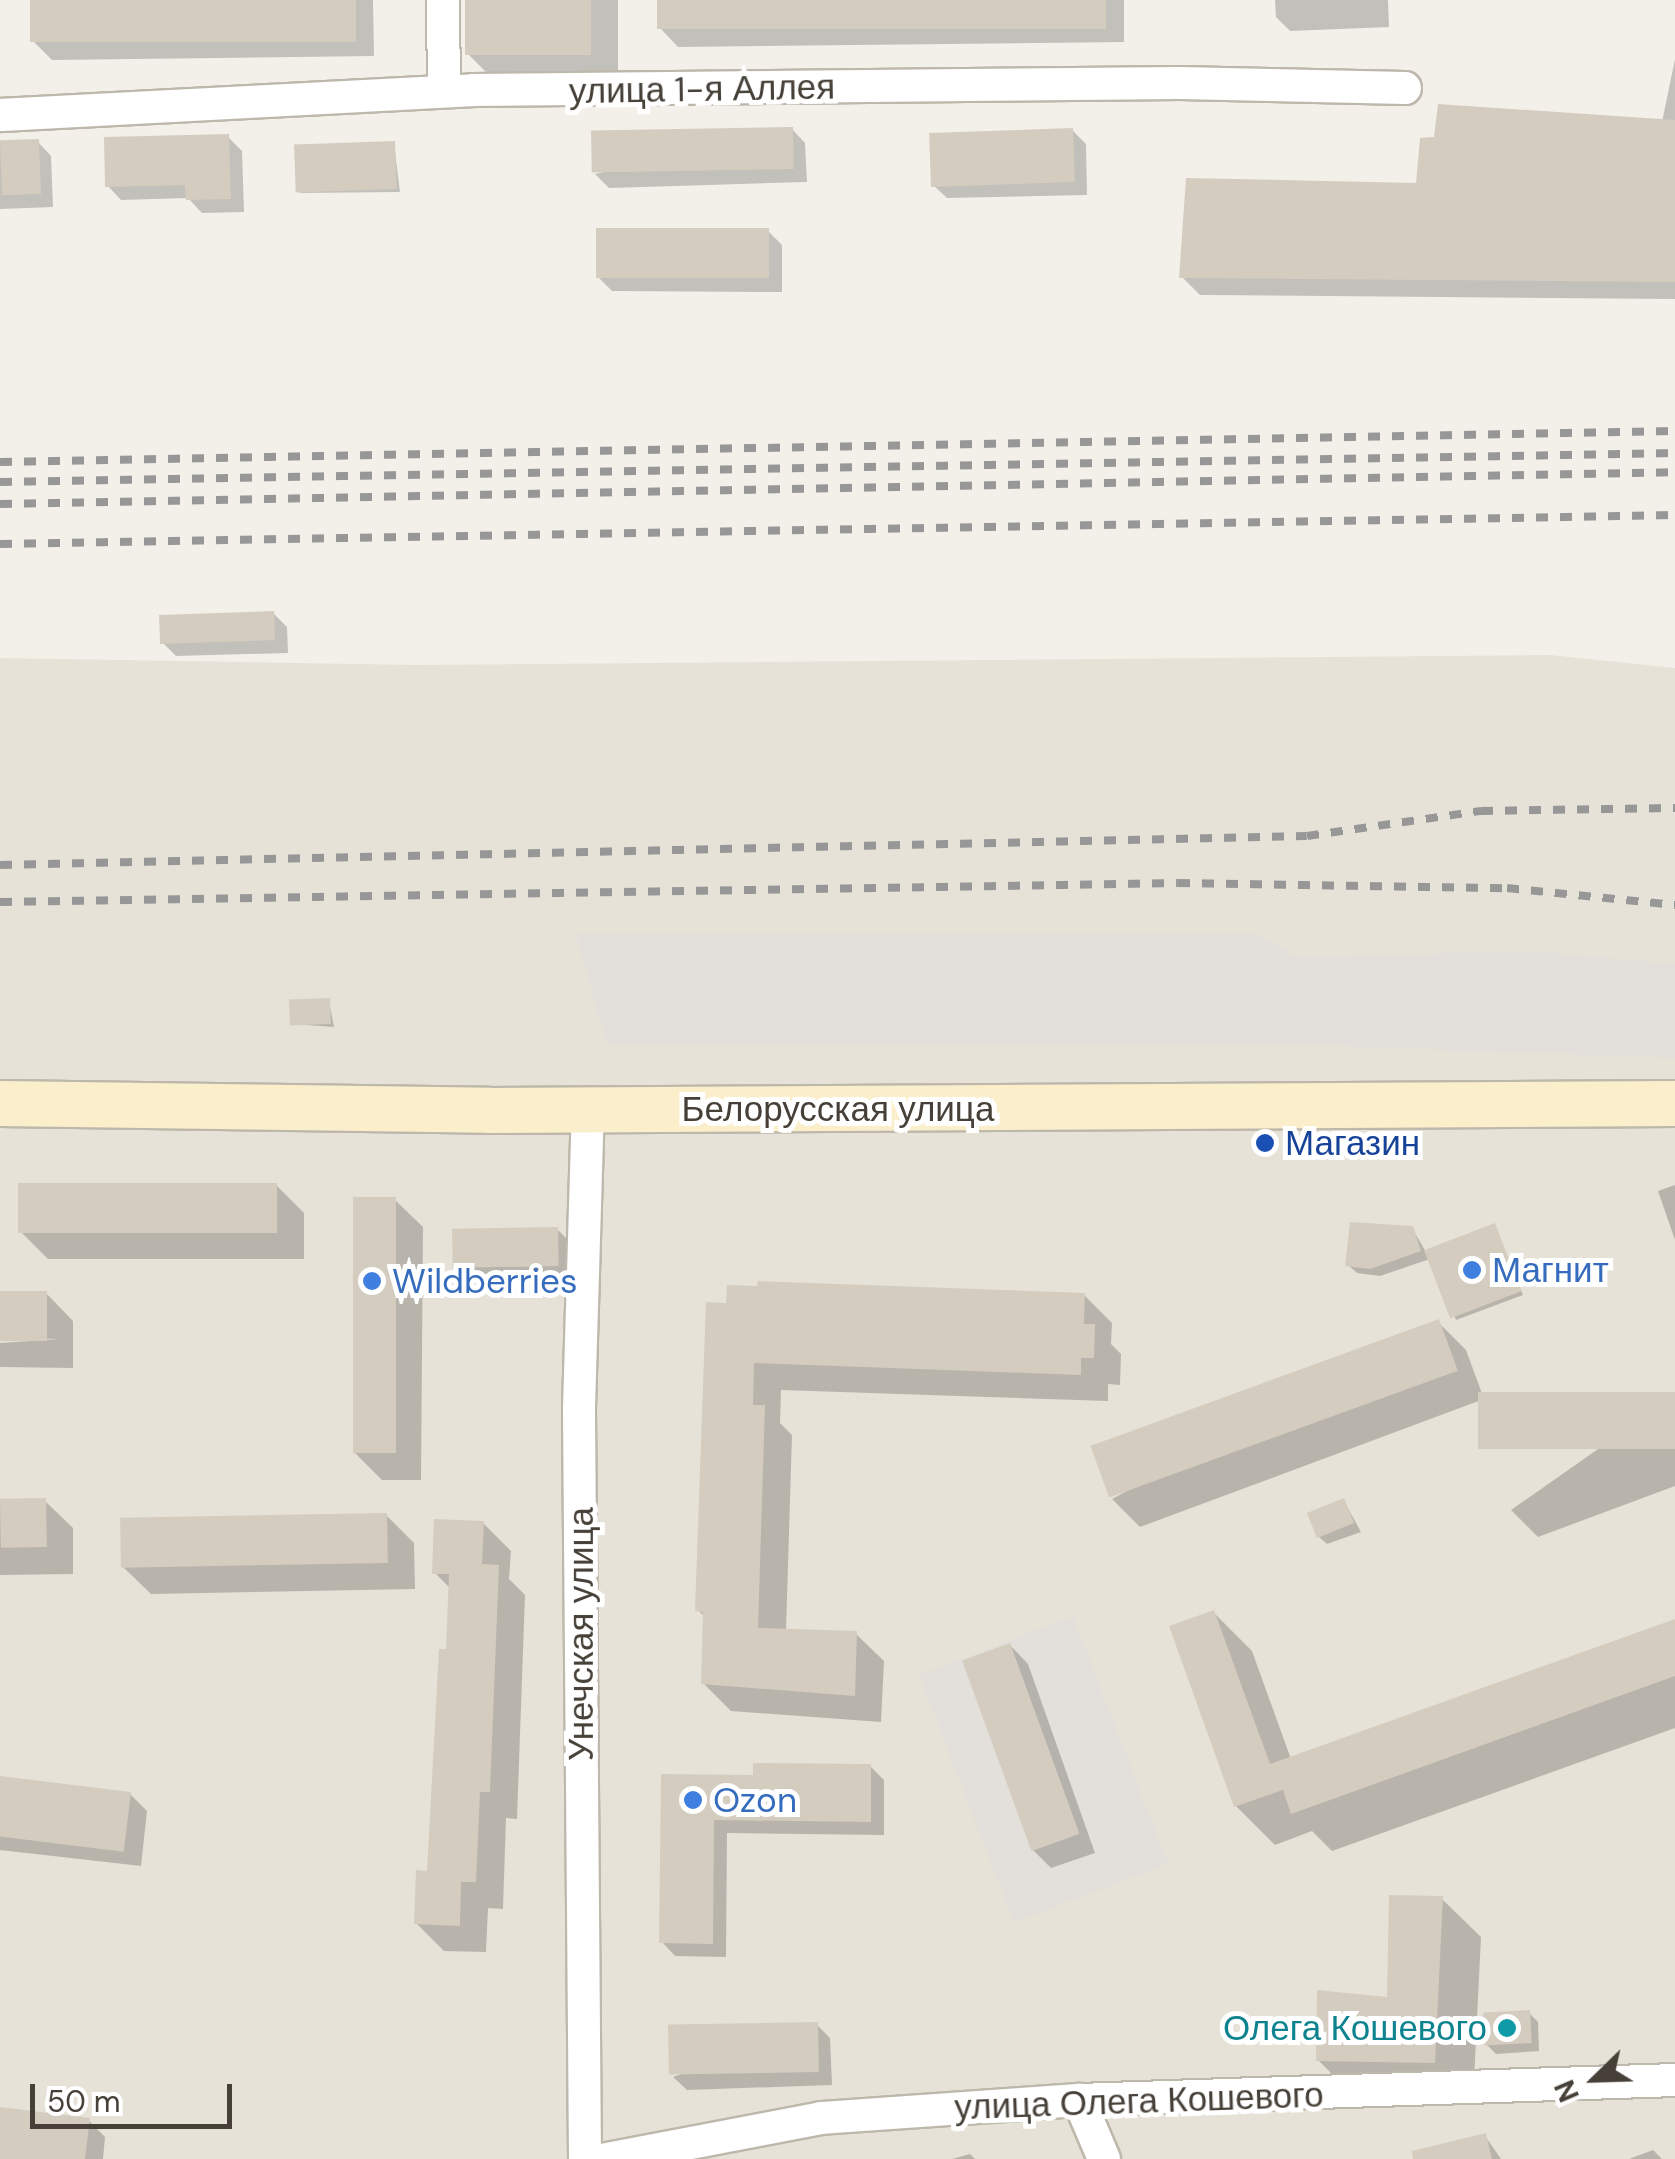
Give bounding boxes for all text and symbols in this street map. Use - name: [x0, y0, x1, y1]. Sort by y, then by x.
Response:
- street label: улица 1-я Аллея: [569, 66, 835, 112]
- street label: Белорусская улица: [682, 1088, 994, 1130]
- place label: Магазин: [1285, 1122, 1420, 1164]
- marker: Магазин: [1254, 1132, 1276, 1154]
- place label: Магнит: [1492, 1249, 1609, 1291]
- marker: Магнит: [1461, 1259, 1483, 1281]
- place label: Wildberries: [392, 1260, 578, 1302]
- marker: Wildberries: [361, 1270, 383, 1292]
- street label: Унечская улица: [560, 1507, 602, 1761]
- place label: Ozon: [713, 1779, 797, 1821]
- marker: Ozon: [682, 1789, 704, 1811]
- place label: Олега Кошевого: [1223, 2007, 1487, 2049]
- marker: Олега Кошевого: [1496, 2017, 1518, 2039]
- north arrow: [1545, 2029, 1645, 2129]
- scale bar: [35, 2064, 238, 2126]
- street label: улица Олега Кошевого: [954, 2074, 1324, 2128]
- text: N: [1546, 2074, 1588, 2108]
- text: 50 m: [47, 2082, 121, 2121]

